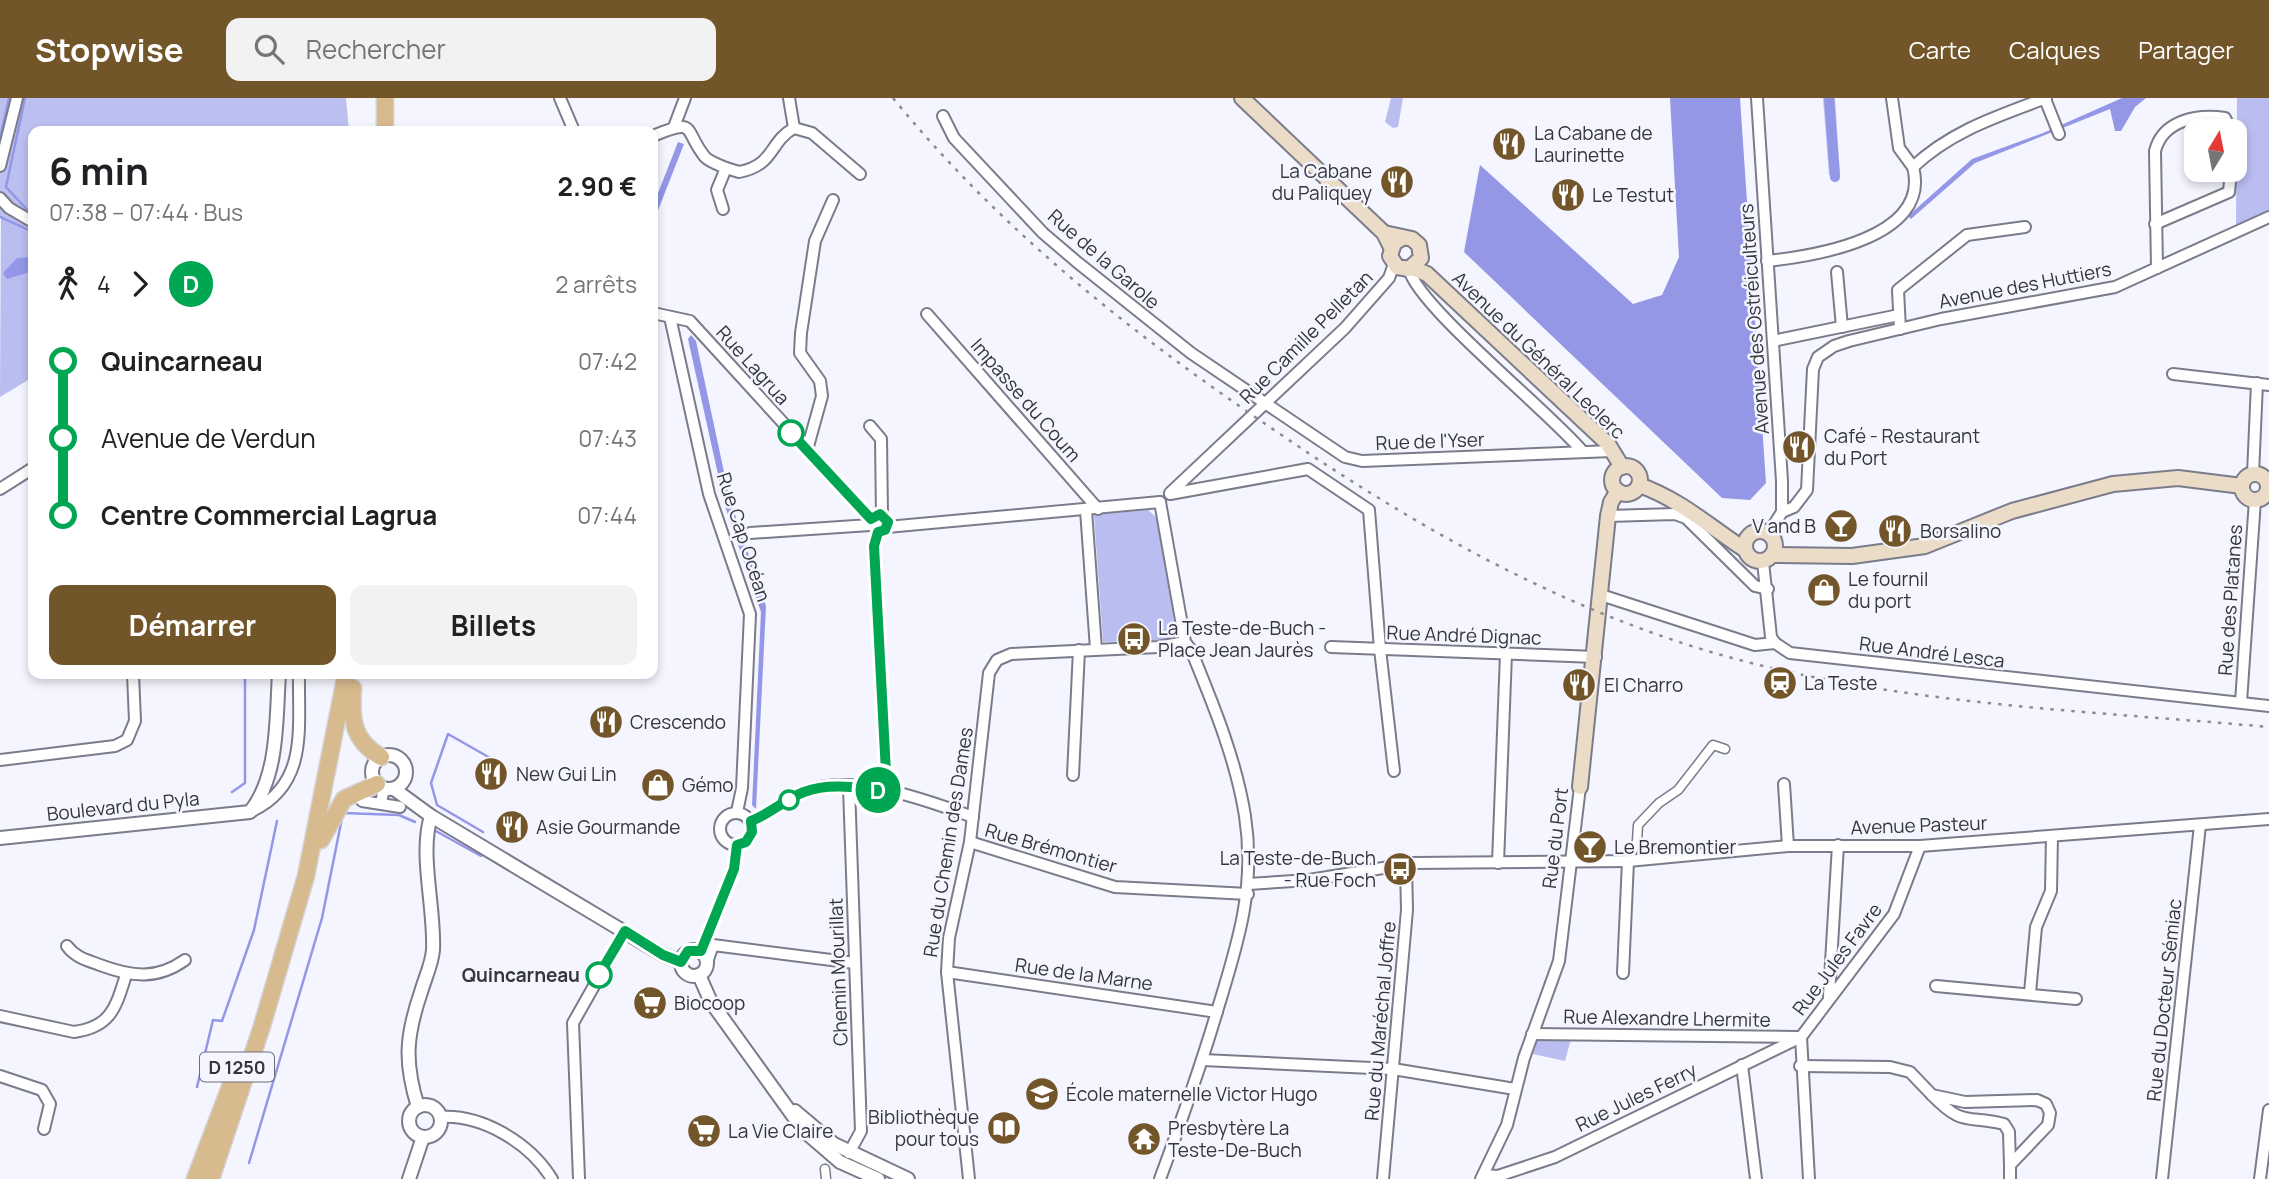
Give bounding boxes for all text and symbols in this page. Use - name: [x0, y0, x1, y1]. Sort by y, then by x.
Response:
- search box: [226, 18, 716, 81]
- text: Stopwise: [35, 27, 184, 72]
- icon: search: [250, 30, 288, 68]
- text: Rechercher: [306, 31, 446, 67]
- text: Carte: [1909, 33, 1971, 66]
- text: Calques: [2009, 33, 2100, 66]
- text: Partager: [2138, 33, 2234, 66]
- north arrow: [2184, 119, 2247, 182]
- map controls: [2184, 119, 2247, 182]
- place label: La Cabane de Laurinette: [1534, 120, 1653, 168]
- restaurant icon: La Cabane de Laurinette: [1490, 125, 1528, 163]
- text: 6 min: [49, 144, 149, 196]
- place label: La Cabane du Paliquey: [1272, 158, 1372, 206]
- restaurant icon: La Cabane du Paliquey: [1378, 163, 1416, 201]
- text: 2.90 €: [557, 168, 637, 204]
- restaurant icon: Le Testut: [1549, 176, 1587, 214]
- place label: Le Testut: [1592, 182, 1674, 208]
- text: 07:38 – 07:44 · Bus: [49, 196, 243, 228]
- street label: Rue de la Garole: [1042, 203, 1166, 315]
- street label: Avenue des Ostréiculteurs: [1733, 203, 1775, 435]
- street label: Avenue des Huttiers: [1936, 256, 2114, 314]
- icon: walk: [49, 265, 87, 303]
- icon: forward: [121, 265, 159, 303]
- street label: Rue Camille Pelletan: [1234, 265, 1378, 409]
- street label: Avenue du Général Leclerc: [1447, 265, 1631, 445]
- text: D: [183, 267, 199, 300]
- text: 4: [97, 268, 111, 300]
- text: 2 arrêts: [555, 268, 637, 300]
- street label: Rue Lagrua: [710, 320, 796, 410]
- street label: Impasse du Coum: [965, 333, 1087, 467]
- text: Quincarneau: [101, 343, 263, 379]
- text: 07:42: [578, 345, 637, 377]
- text: Avenue de Verdun: [101, 420, 316, 456]
- unlabelled marker: [778, 420, 804, 446]
- text: 07:43: [578, 422, 637, 454]
- place label: Café - Restaurant du Port: [1824, 423, 1980, 471]
- street label: Rue de l'Yser: [1375, 426, 1485, 456]
- restaurant icon: Café - Restaurant du Port: [1780, 428, 1818, 466]
- street label: Rue Cap Océan: [711, 469, 777, 605]
- text: Centre Commercial Lagrua: [101, 497, 437, 533]
- text: 07:44: [577, 499, 637, 531]
- bar icon: V and B: [1822, 507, 1860, 545]
- restaurant icon: Borsalino: [1876, 512, 1914, 550]
- place label: V and B: [1752, 513, 1816, 539]
- place label: Borsalino: [1920, 518, 2001, 544]
- street label: Rue des Platanes: [2212, 524, 2248, 676]
- place label: Le fournil du port: [1848, 566, 1929, 614]
- shop icon: Le fournil du port: [1805, 571, 1843, 609]
- button: Démarrer: [49, 585, 336, 665]
- button: Billets: [350, 585, 637, 665]
- place label: La Teste-de-Buch - Place Jean Jaurès: [1158, 615, 1326, 663]
- street label: Rue André Dignac: [1386, 619, 1542, 651]
- bus stop icon: La Teste-de-Buch - Place Jean Jaurès: [1115, 620, 1153, 658]
- street label: Rue André Lesca: [1858, 630, 2006, 674]
- station icon: La Teste: [1761, 664, 1799, 702]
- restaurant icon: El Charro: [1560, 666, 1598, 704]
- place label: La Teste: [1804, 670, 1877, 696]
- place label: El Charro: [1604, 672, 1683, 698]
- restaurant icon: Crescendo: [587, 703, 625, 741]
- place label: Crescendo: [630, 709, 726, 735]
- street label: Rue du Chemin des Dames: [917, 725, 979, 959]
- restaurant icon: New Gui Lin: [472, 755, 510, 793]
- place label: New Gui Lin: [516, 761, 616, 787]
- shop icon: Gémo: [639, 766, 677, 804]
- line badge: D: [855, 767, 901, 813]
- place label: Gémo: [682, 772, 734, 798]
- text: D: [870, 773, 886, 806]
- street label: Boulevard du Pyla: [45, 785, 201, 827]
- street label: Rue du Port: [1536, 786, 1574, 890]
- unlabelled marker: [779, 790, 799, 810]
- restaurant icon: Asie Gourmande: [493, 808, 531, 846]
- street label: Avenue Pasteur: [1850, 810, 1988, 840]
- place label: Asie Gourmande: [536, 814, 680, 840]
- street label: Rue Brémontier: [982, 817, 1120, 879]
- bar icon: Le Bremontier: [1571, 828, 1609, 866]
- place label: Le Bremontier: [1614, 834, 1736, 860]
- place label: La Teste-de-Buch - Rue Foch: [1220, 845, 1376, 893]
- bus stop icon: La Teste-de-Buch - Rue Foch: [1381, 850, 1419, 888]
- street label: Rue du Docteur Sémiac: [2140, 897, 2188, 1103]
- street label: Chemin Mourillat: [822, 898, 854, 1046]
- street label: Rue Jules Favre: [1786, 898, 1888, 1020]
- street label: Rue du Maréchal Joffre: [1358, 920, 1402, 1122]
- street label: Rue de la Marne: [1013, 951, 1155, 997]
- place label: Quincarneau: [462, 962, 580, 988]
- marker: Quincarneau: [586, 962, 612, 988]
- supermarket icon: Biocoop: [631, 984, 669, 1022]
- place label: Biocoop: [674, 990, 745, 1016]
- street label: Rue Alexandre Lhermite: [1563, 1003, 1771, 1033]
- road number: D 1250: [200, 1052, 274, 1082]
- street label: Rue Jules Ferry: [1571, 1056, 1701, 1138]
- school or university icon: École maternelle Victor Hugo: [1023, 1075, 1061, 1113]
- place label: École maternelle Victor Hugo: [1066, 1081, 1318, 1107]
- place label: Bibliothèque pour tous: [868, 1104, 979, 1152]
- library icon: Bibliothèque pour tous: [985, 1109, 1023, 1147]
- supermarket icon: La Vie Claire: [685, 1112, 723, 1150]
- place label: Presbytère La Teste-De-Buch: [1168, 1115, 1302, 1163]
- place label: La Vie Claire: [728, 1118, 833, 1144]
- temple icon: Presbytère La Teste-De-Buch: [1125, 1120, 1163, 1158]

